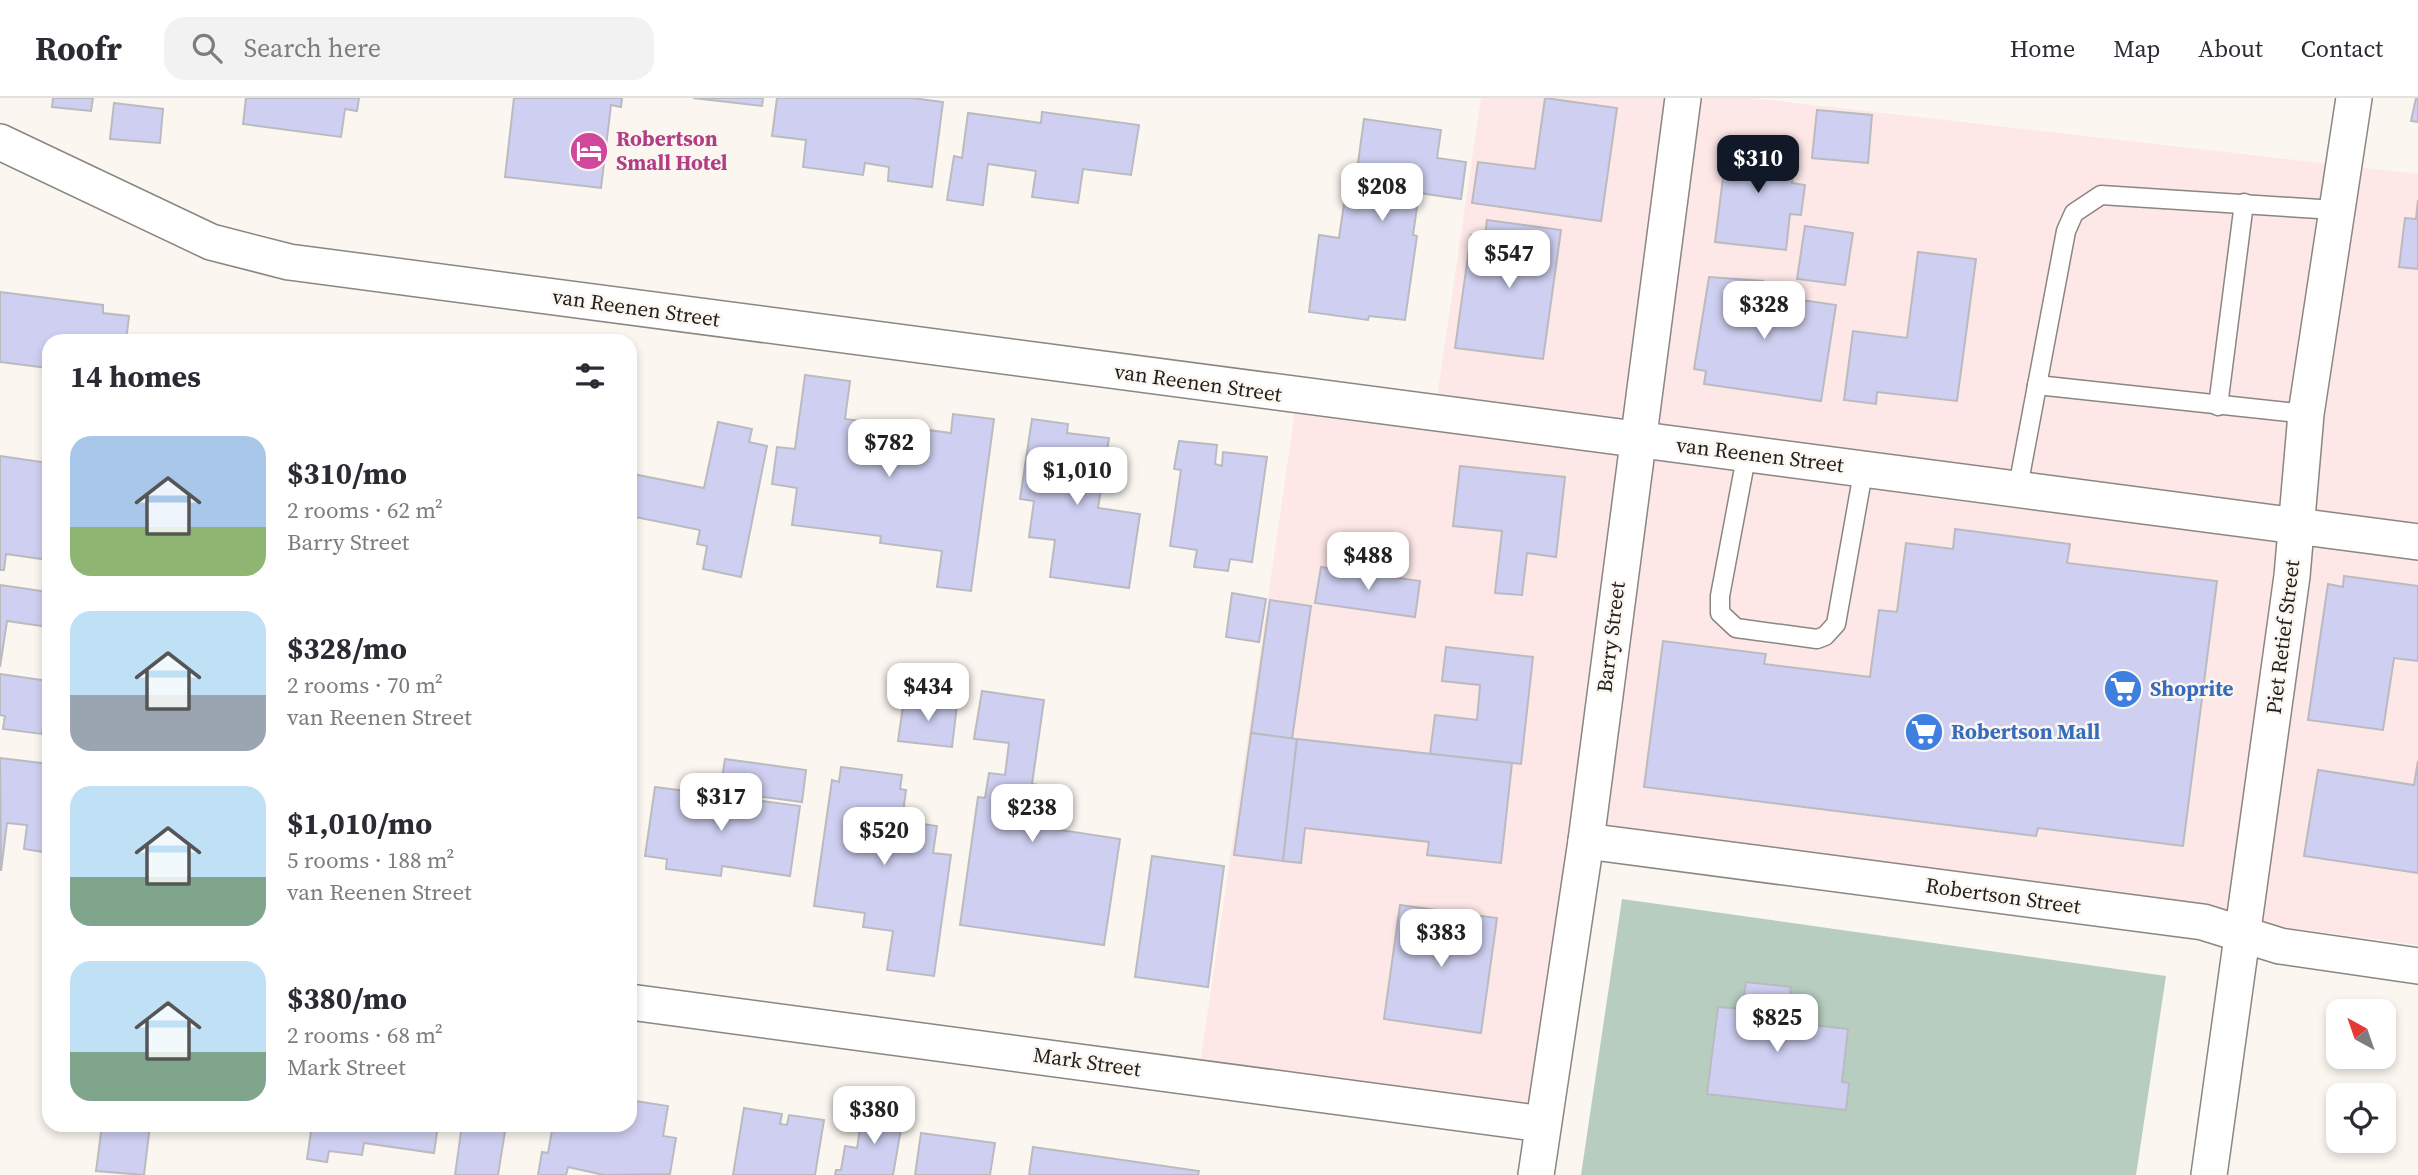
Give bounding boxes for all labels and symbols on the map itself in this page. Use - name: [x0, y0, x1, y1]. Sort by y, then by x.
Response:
- place label: Robertson Small Hotel: [616, 124, 728, 177]
- hotel icon: Robertson Small Hotel: [568, 130, 610, 172]
- pin: $310: [1717, 136, 1799, 195]
- pin: $208: [1341, 164, 1423, 223]
- pin: $547: [1468, 230, 1550, 290]
- street label: van Reenen Street: [551, 281, 722, 334]
- pin: $328: [1723, 282, 1805, 341]
- street label: van Reenen Street: [1113, 356, 1284, 409]
- pin: $782: [848, 420, 930, 479]
- street label: van Reenen Street: [1675, 430, 1846, 479]
- pin: $1,010: [1020, 448, 1134, 507]
- pin: $488: [1327, 532, 1409, 592]
- street label: Piet Retief Street: [2259, 558, 2306, 716]
- street label: Barry Street: [1589, 580, 1632, 694]
- pin: $434: [887, 664, 969, 723]
- supermarket icon: Shoprite: [2102, 668, 2144, 710]
- place label: Shoprite: [2150, 674, 2234, 703]
- supermarket icon: Robertson Mall: [1903, 711, 1945, 753]
- place label: Robertson Mall: [1951, 717, 2100, 746]
- pin: $317: [680, 774, 762, 833]
- pin: $238: [991, 784, 1073, 844]
- pin: $520: [843, 808, 925, 867]
- street label: Robertson Street: [1924, 870, 2083, 921]
- pin: $383: [1400, 910, 1482, 969]
- pin: $825: [1736, 995, 1818, 1054]
- north arrow: [2326, 999, 2396, 1069]
- street label: Mark Street: [1031, 1040, 1143, 1083]
- pin: $380: [833, 1086, 915, 1146]

